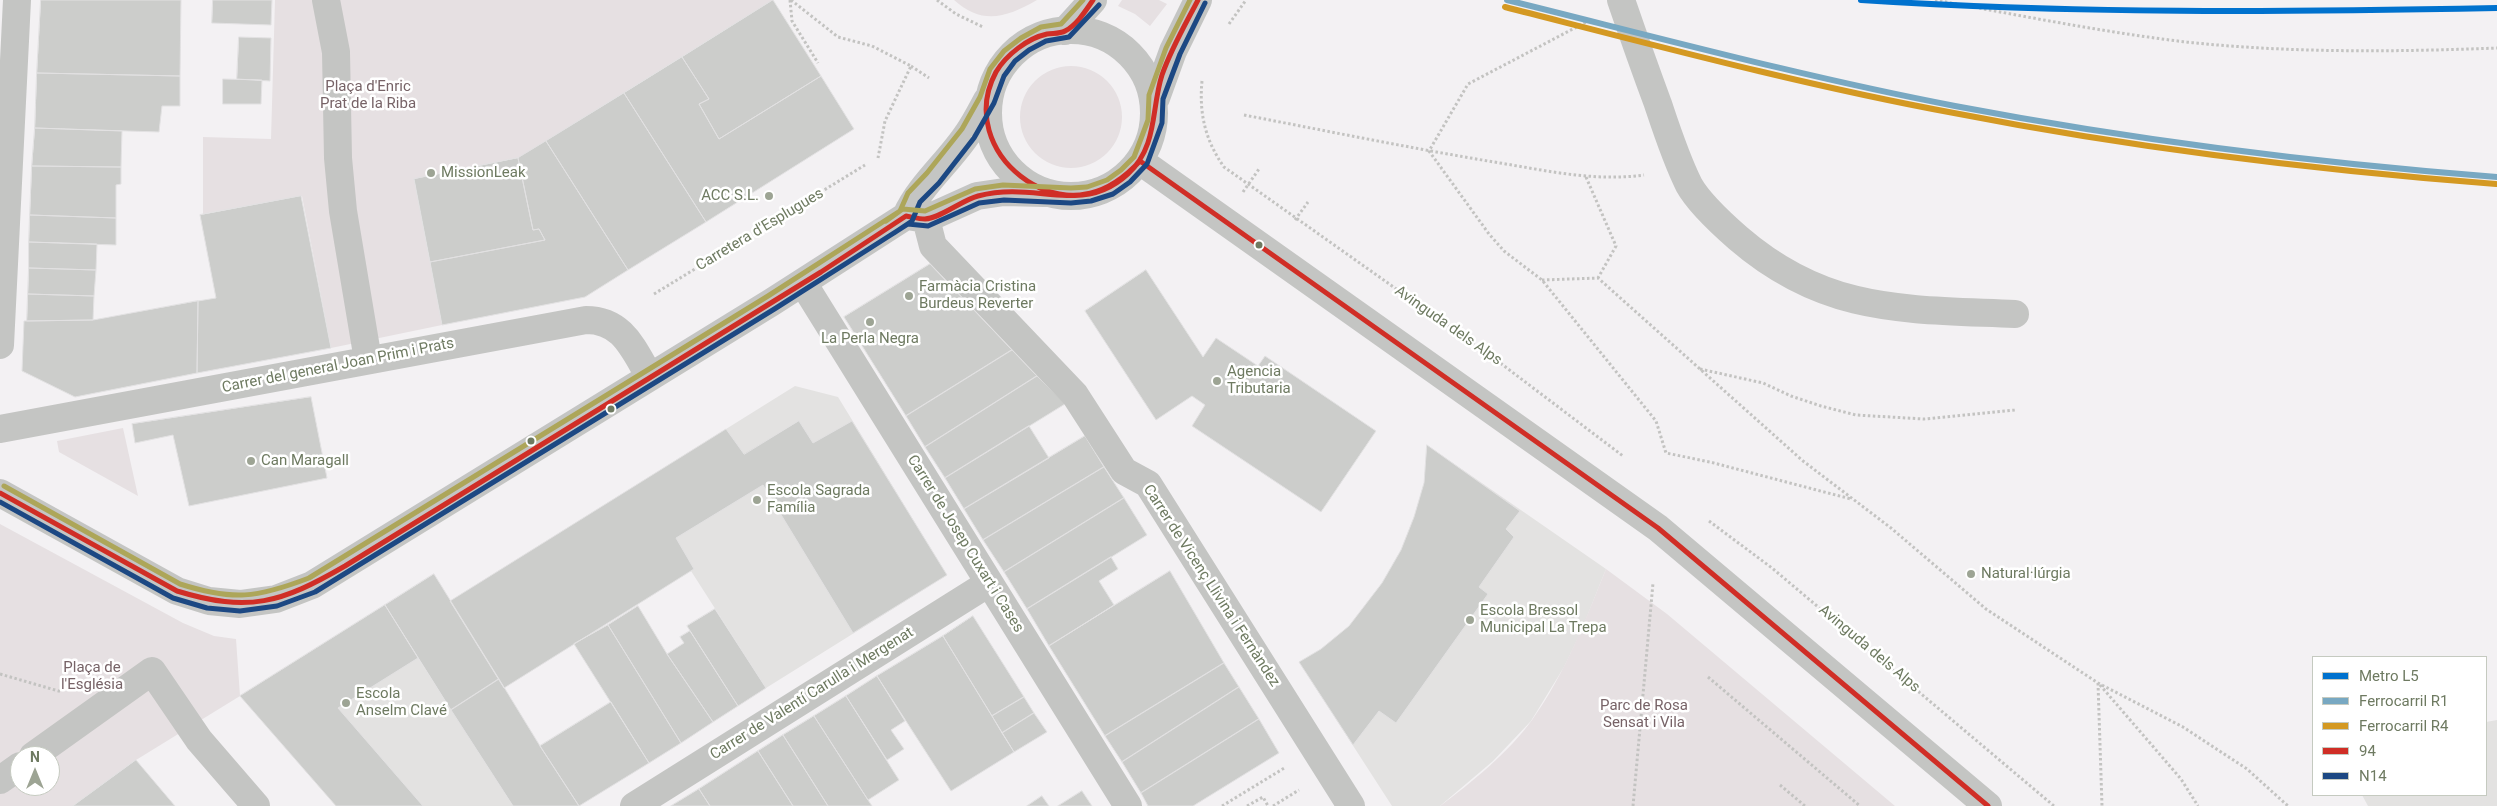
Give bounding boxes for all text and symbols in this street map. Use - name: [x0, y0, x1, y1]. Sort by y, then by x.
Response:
- park label: Plaça d'Enric Prat de la Riba: [320, 78, 416, 113]
- place label: MissionLeak: [441, 164, 526, 182]
- marker: MissionLeak: [425, 167, 437, 179]
- street label: Carretera d'Esplugues: [693, 185, 827, 275]
- place label: ACC S.L.: [701, 187, 759, 205]
- marker: ACC S.L.: [763, 190, 775, 202]
- unlabelled marker: [1254, 240, 1264, 250]
- place label: Farmàcia Cristina Burdeus Reverter: [919, 278, 1036, 313]
- street label: Avinguda dels Alps: [1391, 282, 1505, 370]
- marker: Farmàcia Cristina Burdeus Reverter: [903, 290, 915, 302]
- marker: La Perla Negra: [864, 316, 876, 328]
- place label: La Perla Negra: [821, 330, 919, 348]
- street label: Carrer del general Joan Prim i Prats: [220, 335, 456, 397]
- place label: Agencia Tributaria: [1227, 363, 1291, 398]
- marker: Agencia Tributaria: [1211, 375, 1223, 387]
- unlabelled marker: [606, 404, 616, 414]
- unlabelled marker: [526, 436, 536, 446]
- place label: Can Maragall: [261, 452, 349, 470]
- street label: Carrer de Josep Cuxart i Cases: [903, 452, 1027, 636]
- marker: Can Maragall: [245, 455, 257, 467]
- place label: Escola Sagrada Família: [767, 482, 870, 517]
- street label: Carrer de Vicenç Llivina i Fernàndez: [1139, 482, 1283, 690]
- marker: Escola Sagrada Família: [751, 494, 763, 506]
- place label: Natural·lúrgia: [1981, 565, 2071, 583]
- marker: Natural·lúrgia: [1965, 568, 1977, 580]
- street label: Avinguda dels Alps: [1815, 601, 1923, 697]
- place label: Escola Bressol Municipal La Trepa: [1480, 602, 1607, 637]
- marker: Escola Bressol Municipal La Trepa: [1464, 614, 1476, 626]
- street label: Carrer de Valentí Carulla i Mergenat: [707, 624, 917, 764]
- legend: [2312, 656, 2487, 796]
- park label: Plaça de l'Església: [61, 659, 123, 694]
- text: Metro L5: [2359, 667, 2419, 685]
- place label: Escola Anselm Clavé: [356, 685, 447, 720]
- text: Ferrocarril R1: [2359, 692, 2449, 710]
- marker: Escola Anselm Clavé: [340, 697, 352, 709]
- park label: Parc de Rosa Sensat i Vila: [1600, 697, 1688, 732]
- text: Ferrocarril R4: [2359, 717, 2449, 735]
- text: 94: [2359, 742, 2376, 760]
- north arrow: [10, 746, 60, 796]
- text: N: [30, 749, 40, 765]
- text: N14: [2359, 767, 2387, 785]

